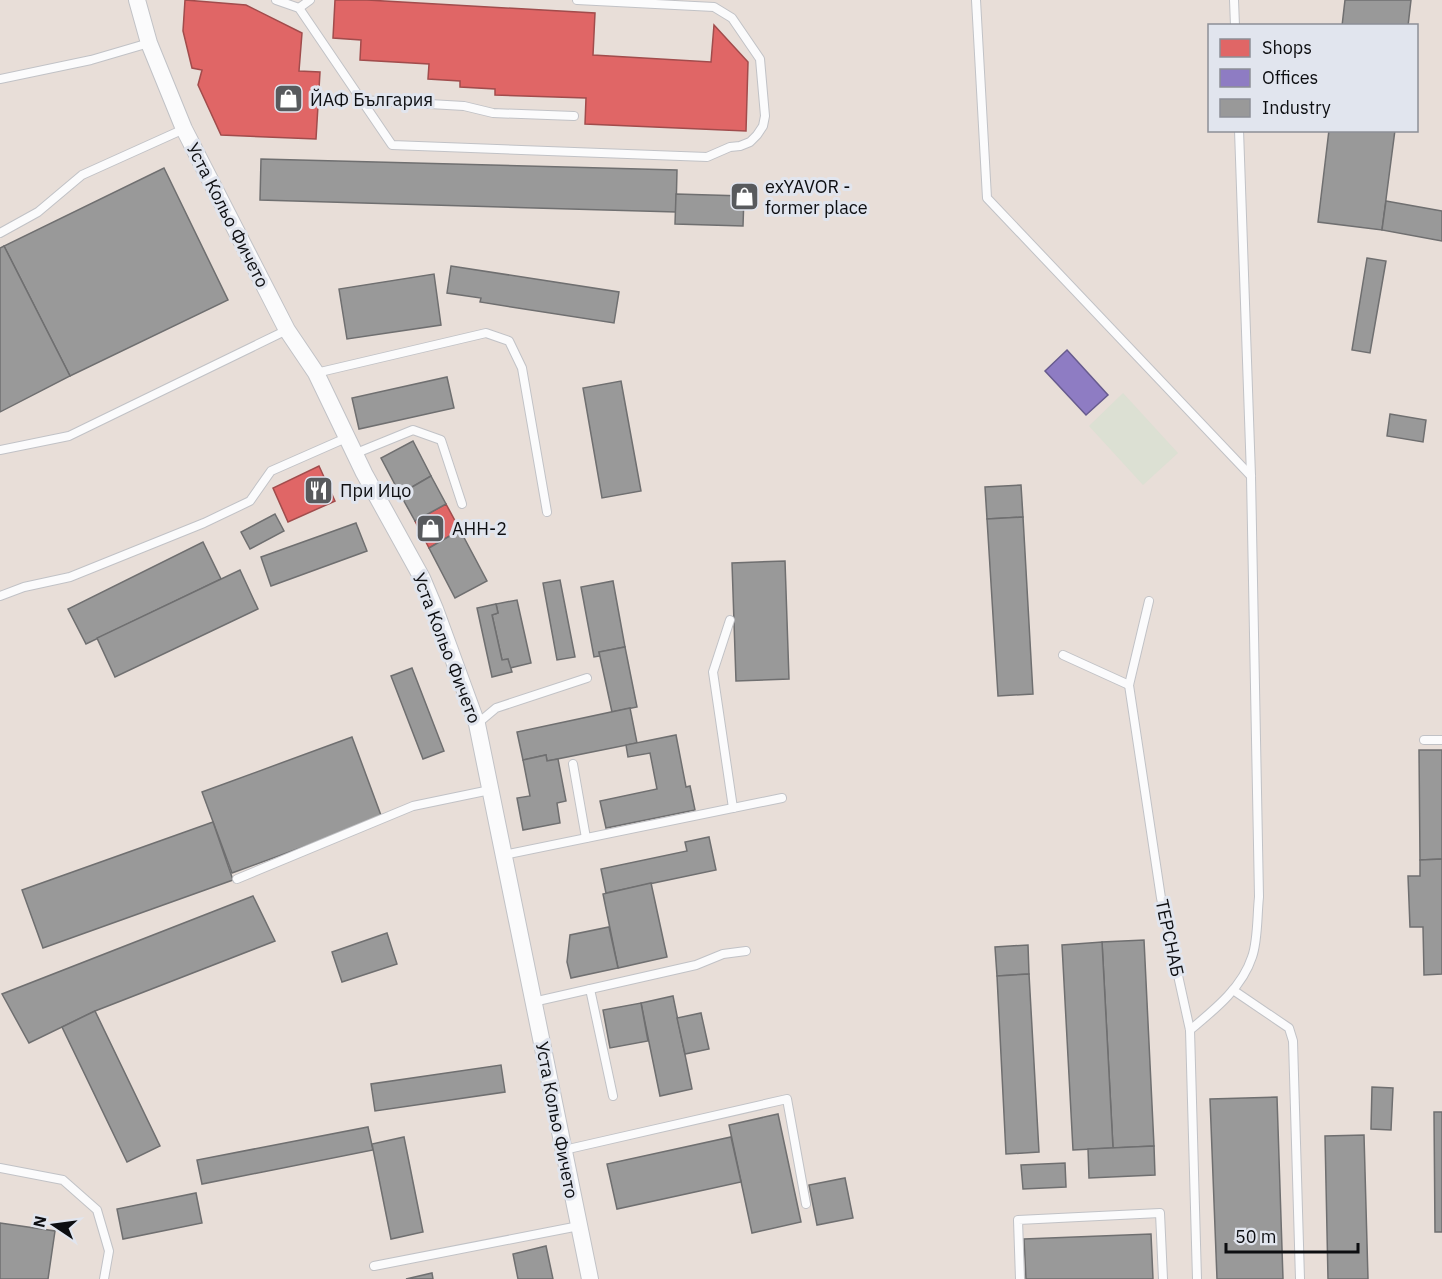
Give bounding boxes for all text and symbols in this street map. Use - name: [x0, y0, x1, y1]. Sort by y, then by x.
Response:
- legend: [1208, 24, 1418, 132]
- text: Shops: [1262, 36, 1312, 59]
- text: Offices: [1262, 66, 1318, 89]
- shop icon: ЙАФ България: [273, 83, 305, 115]
- place label: ЙАФ България: [310, 88, 433, 111]
- text: Industry: [1262, 96, 1331, 119]
- street label: Уста Кольо Фичето: [182, 139, 274, 291]
- place label: exYAVOR - former place: [765, 175, 868, 219]
- shop icon: exYAVOR - former place: [728, 180, 760, 212]
- restaurant icon: При Ицо: [303, 474, 335, 506]
- place label: При Ицо: [340, 479, 411, 502]
- shop icon: АНН-2: [415, 512, 447, 544]
- place label: АНН-2: [452, 517, 507, 540]
- street label: Уста Кольо Фичето: [408, 569, 486, 727]
- street label: ТЕРСНАБ: [1151, 897, 1189, 979]
- street label: Уста Кольо Фичето: [531, 1040, 583, 1200]
- north arrow: [24, 1195, 84, 1255]
- text: N: [28, 1214, 50, 1230]
- scale bar: [1226, 1216, 1358, 1254]
- text: 50 m: [1235, 1225, 1277, 1248]

